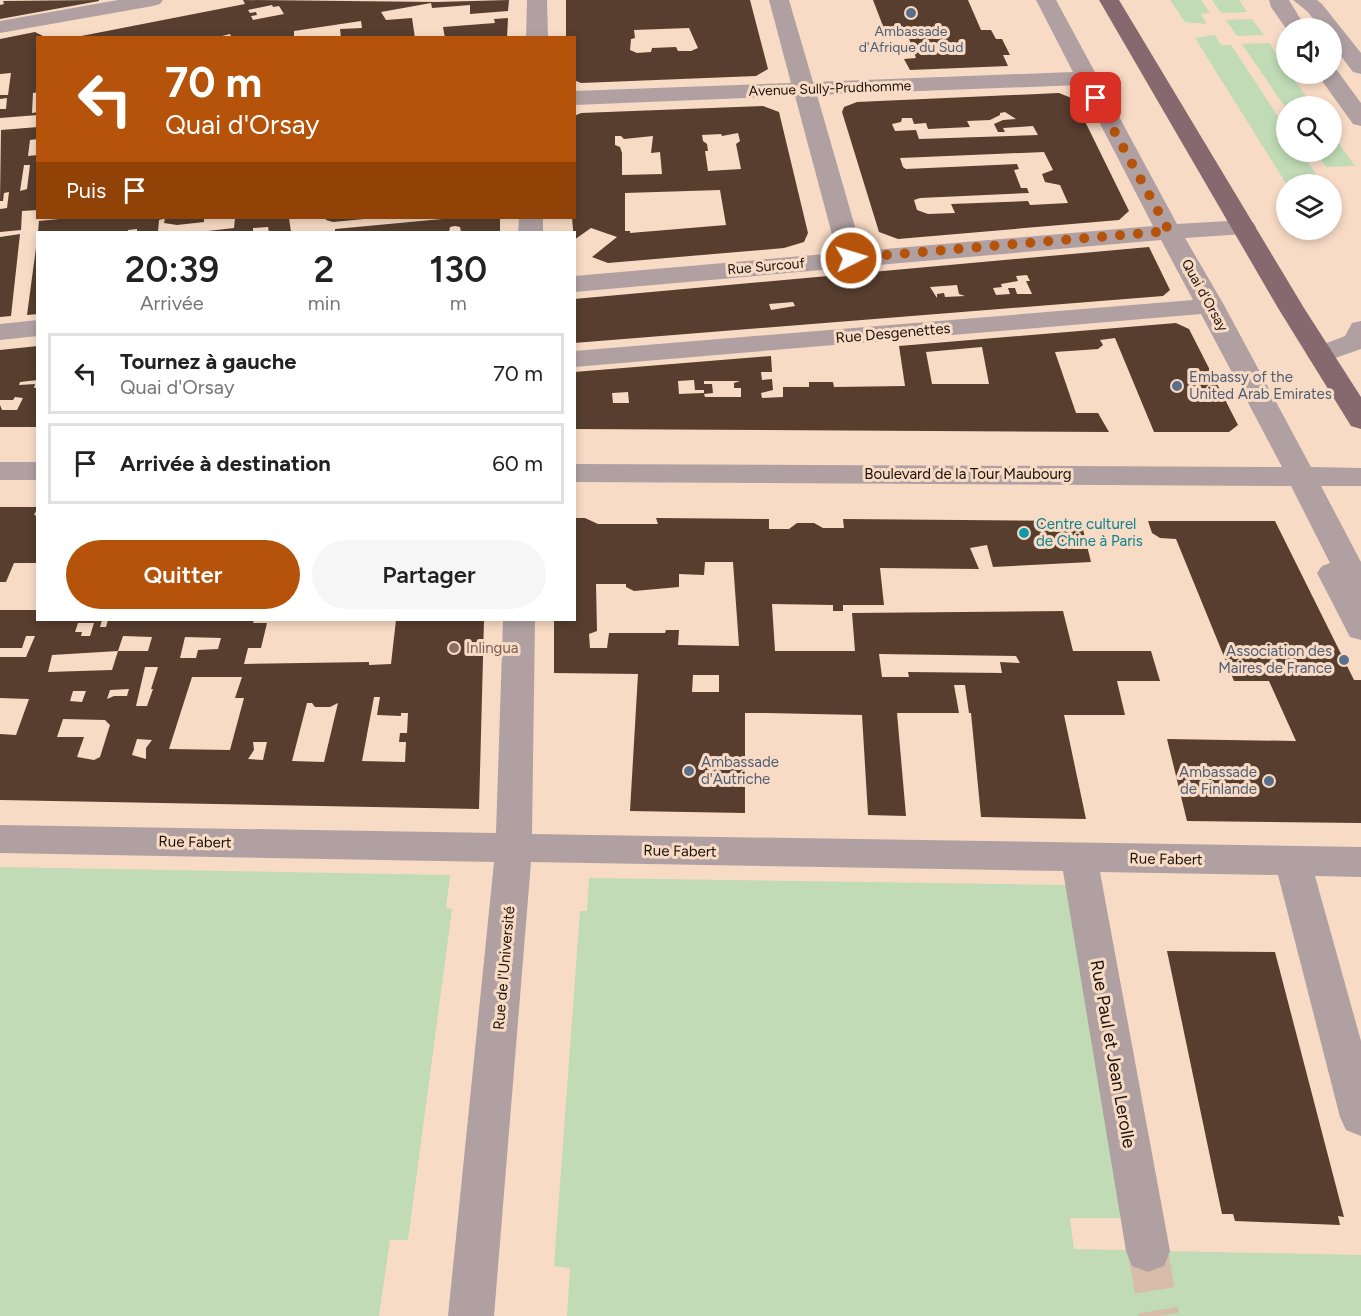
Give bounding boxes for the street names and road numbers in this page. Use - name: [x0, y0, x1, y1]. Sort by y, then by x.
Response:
- street label: Avenue Sully-Prudhomme: [748, 77, 912, 100]
- street label: Rue Surcouf: [727, 255, 806, 278]
- street label: Quai d'Orsay: [1178, 256, 1232, 335]
- street label: Rue Desgenettes: [835, 319, 951, 347]
- street label: Boulevard de la Tour Maubourg: [864, 465, 1072, 483]
- street label: Rue Fabert: [158, 832, 232, 852]
- street label: Rue Fabert: [643, 841, 717, 861]
- street label: Rue Fabert: [1129, 849, 1203, 869]
- street label: Rue de l'Université: [490, 905, 518, 1031]
- street label: Rue Paul et Jean Lerolle: [1086, 958, 1140, 1150]

